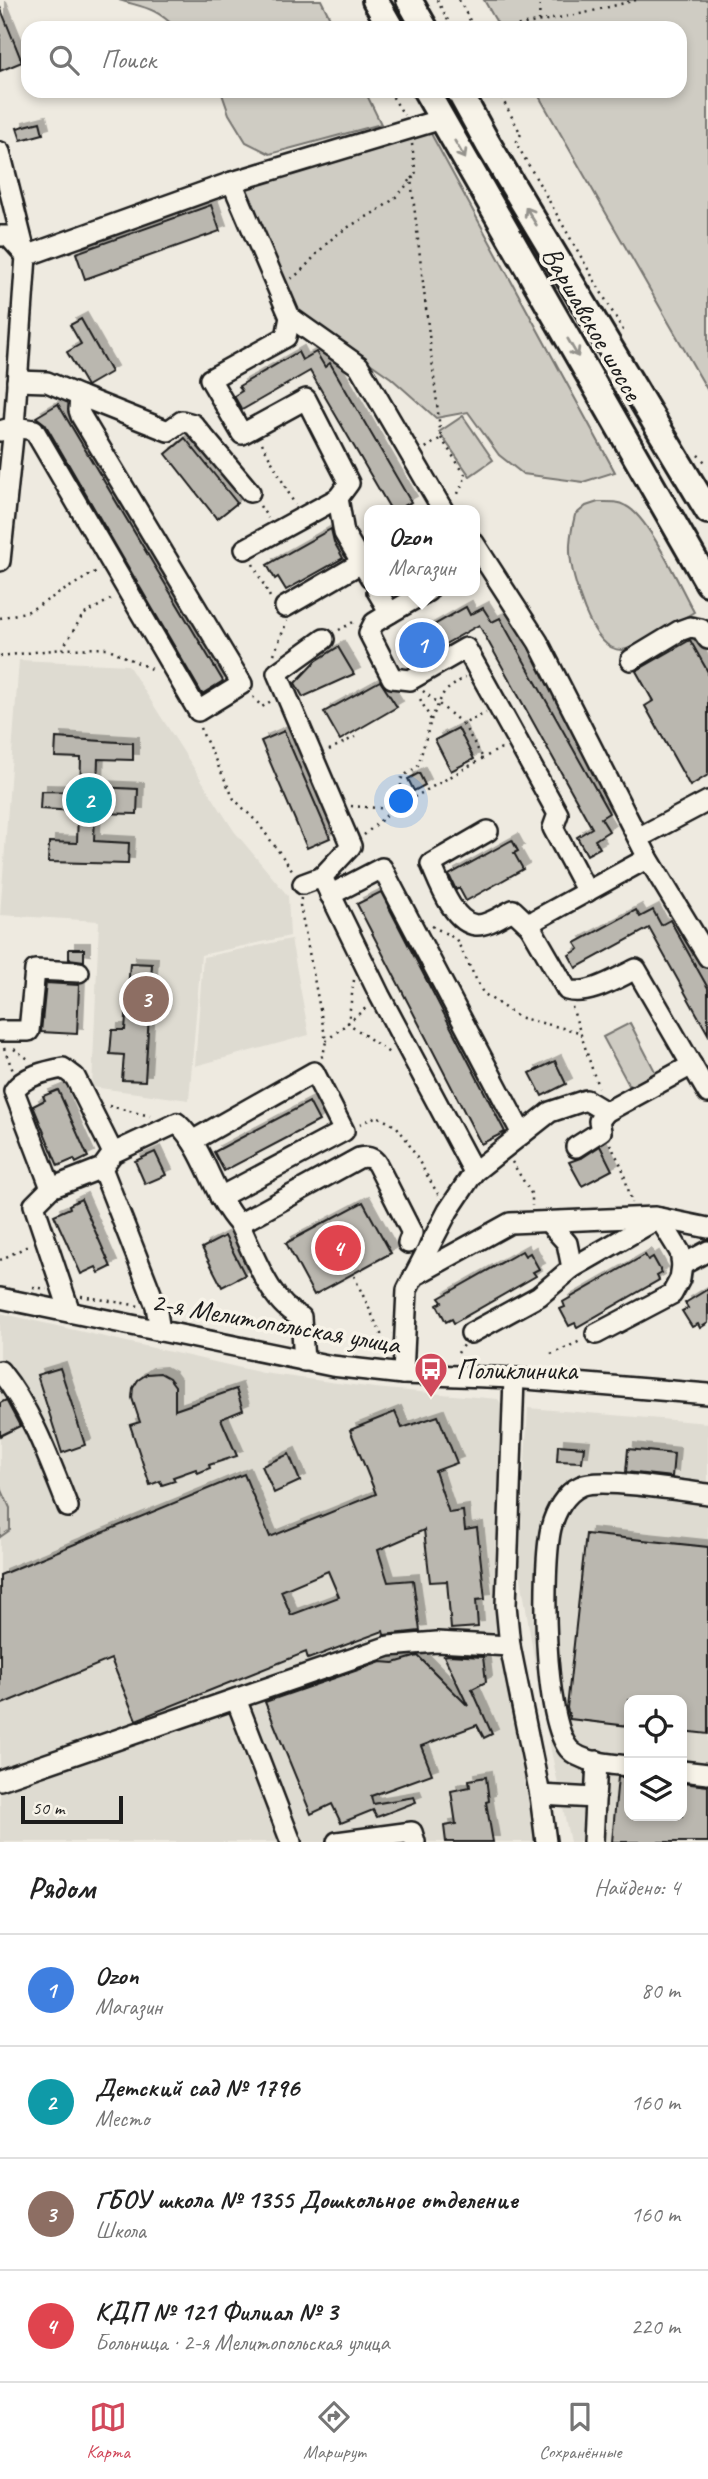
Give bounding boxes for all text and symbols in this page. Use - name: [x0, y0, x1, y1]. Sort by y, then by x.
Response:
- search box: [21, 21, 687, 98]
- icon: search: [45, 41, 83, 79]
- text: Поиск: [101, 43, 156, 76]
- one-way arrow: [453, 140, 467, 160]
- one-way arrow: [524, 207, 538, 227]
- street label: Варшавское шоссе: [534, 240, 652, 408]
- one-way arrow: [567, 337, 580, 358]
- popup: [364, 505, 480, 596]
- text: Ozon: [388, 520, 432, 553]
- text: Магазин: [388, 553, 456, 582]
- pin: 1: [399, 619, 445, 671]
- pin: 2: [66, 774, 112, 826]
- your location: [384, 784, 418, 818]
- pin: 3: [123, 973, 169, 1025]
- pin: 4: [315, 1222, 361, 1274]
- street label: 2-я Мелитопольская улица: [149, 1283, 405, 1362]
- bus stop icon: Поликлиника: [412, 1350, 450, 1399]
- place label: Поликлиника: [456, 1352, 579, 1387]
- map controls: [624, 1695, 687, 1821]
- button: locate: [624, 1695, 687, 1758]
- button: layers: [624, 1758, 687, 1821]
- scale bar: [21, 1793, 122, 1825]
- text: 50 m: [32, 1796, 64, 1820]
- text: Рядом: [28, 1869, 95, 1907]
- text: Найдено: 4: [594, 1873, 680, 1902]
- text: Ozon: [95, 1959, 138, 1992]
- text: 1: [46, 1976, 56, 2005]
- text: 80 m: [641, 1976, 680, 2005]
- text: Магазин: [95, 1992, 162, 2021]
- text: Детский сад № 1796: [95, 2071, 299, 2104]
- text: 2: [46, 2088, 56, 2117]
- text: 160 m: [631, 2088, 680, 2117]
- text: Место: [95, 2104, 149, 2133]
- text: ГБОУ школа № 1355 Дошкольное отделение: [95, 2183, 518, 2216]
- text: 3: [46, 2200, 56, 2229]
- text: 160 m: [631, 2200, 680, 2229]
- text: Школа: [95, 2216, 146, 2245]
- text: КДП № 121 Филиал № 3: [95, 2295, 338, 2328]
- text: 4: [46, 2312, 56, 2341]
- text: 220 m: [631, 2312, 680, 2341]
- text: Больница · 2-я Мелитопольская улица: [95, 2328, 390, 2357]
- tab: Карта: [87, 2398, 130, 2464]
- tab: Маршрут: [303, 2398, 366, 2464]
- tab: Сохранённые: [539, 2398, 621, 2464]

